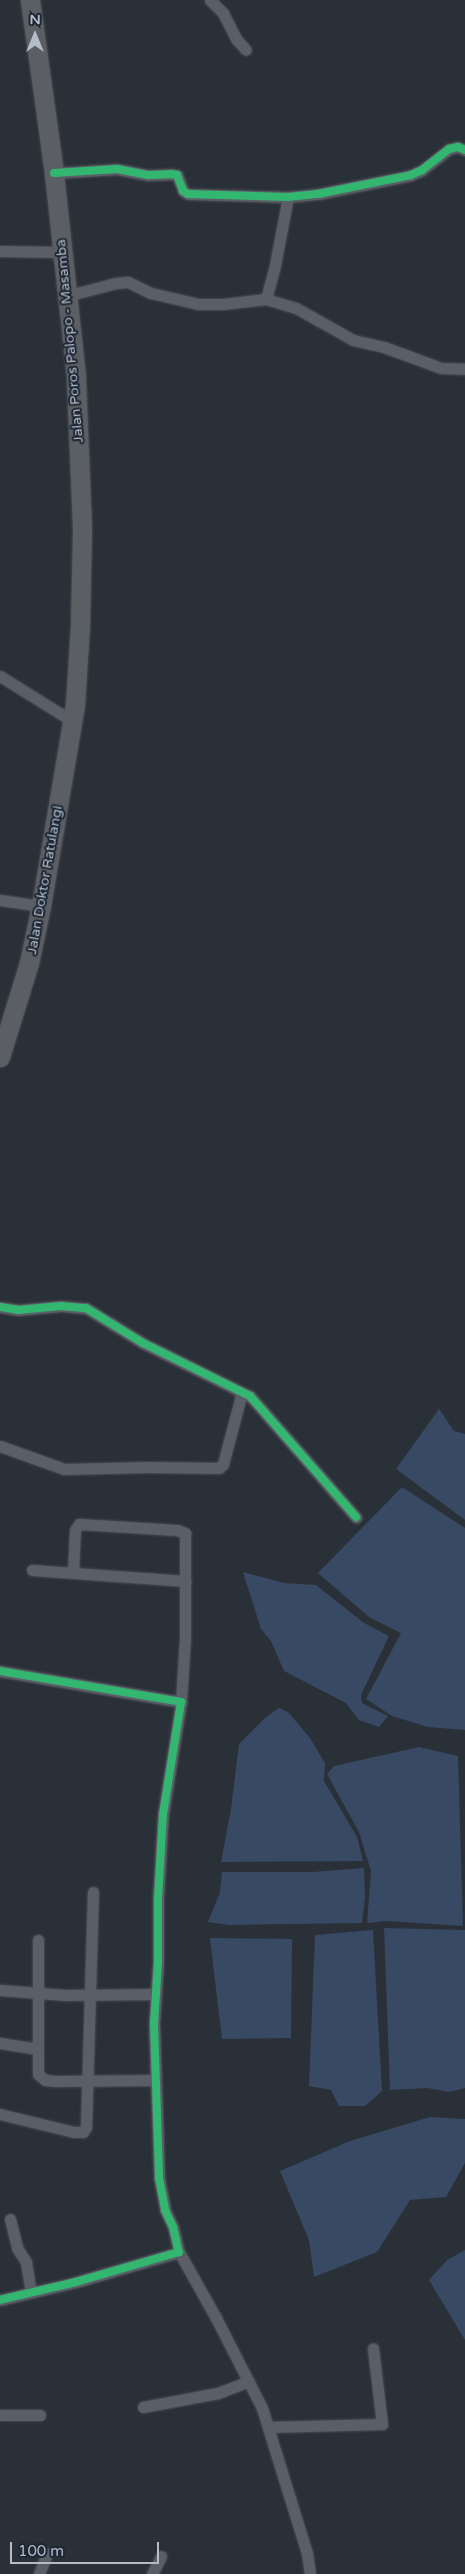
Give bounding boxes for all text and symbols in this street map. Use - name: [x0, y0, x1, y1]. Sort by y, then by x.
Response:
- north arrow: [10, 10, 60, 60]
- text: N: [29, 11, 41, 28]
- street label: Jalan Poros Palopo - Masamba: [53, 238, 87, 444]
- street label: Jalan Doktor Ratulangi: [24, 804, 66, 956]
- scale bar: [12, 2532, 161, 2564]
- text: 100 m: [18, 2542, 64, 2560]

